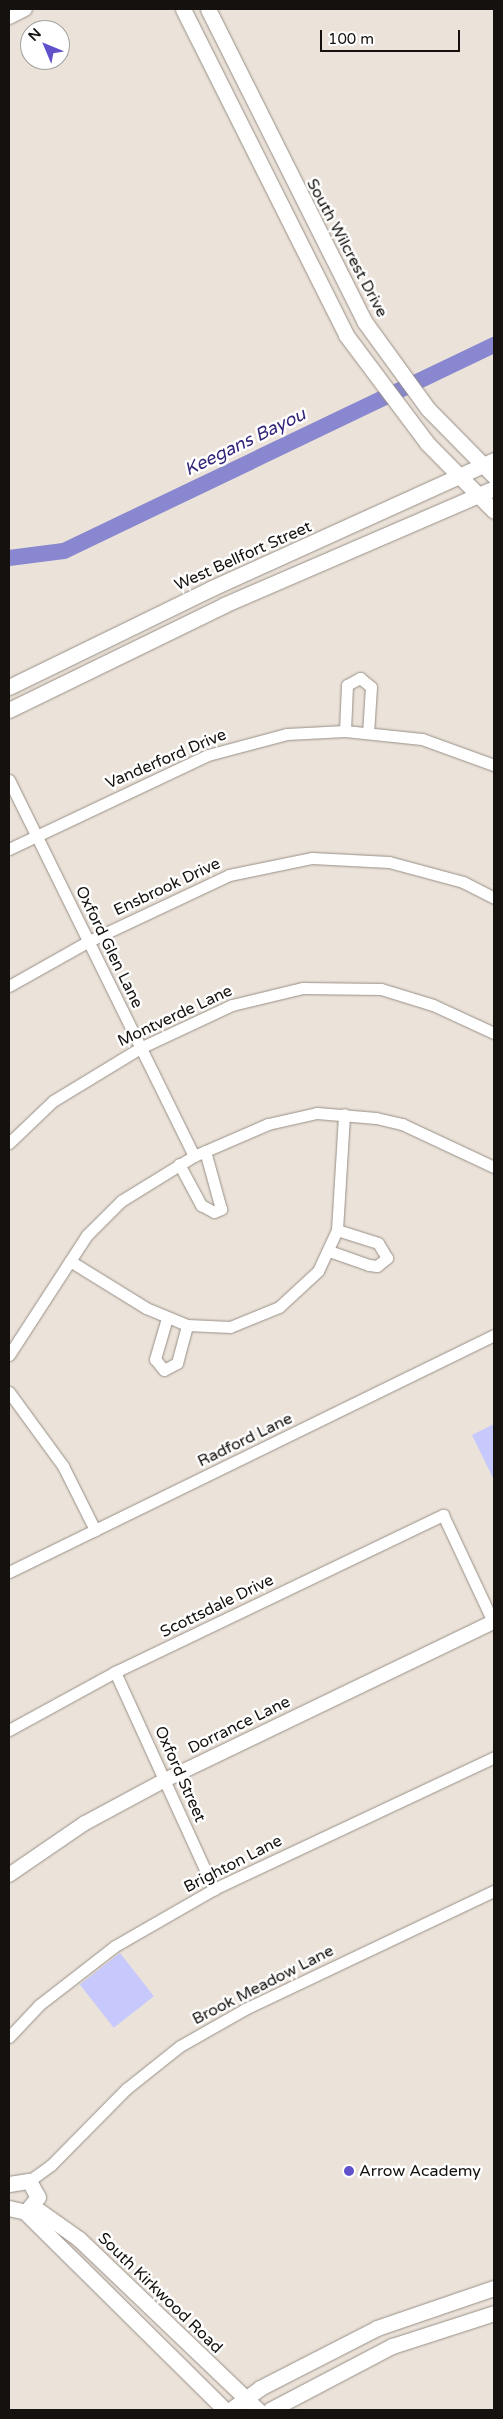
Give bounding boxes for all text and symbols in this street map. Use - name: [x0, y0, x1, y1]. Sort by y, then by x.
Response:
- north arrow: [20, 20, 70, 70]
- scale bar: [323, 20, 463, 52]
- text: N: [25, 25, 45, 45]
- text: 100 m: [328, 30, 374, 48]
- street label: South Wilcrest Drive: [302, 175, 392, 321]
- water label: Keegans Bayou: [181, 403, 309, 481]
- street label: West Bellfort Street: [172, 517, 314, 595]
- street label: Vanderford Drive: [103, 725, 229, 793]
- street label: Ensbrook Drive: [111, 854, 223, 920]
- street label: Oxford Glen Lane: [71, 883, 147, 1011]
- street label: Montverde Lane: [115, 981, 235, 1051]
- street label: Radford Lane: [195, 1409, 295, 1471]
- street label: Scottsdale Drive: [157, 1570, 277, 1642]
- street label: Dorrance Lane: [185, 1692, 293, 1758]
- street label: Oxford Street: [150, 1723, 210, 1825]
- street label: Brighton Lane: [181, 1831, 285, 1897]
- street label: Brook Meadow Lane: [189, 1941, 337, 2029]
- place label: Arrow Academy: [359, 2161, 481, 2181]
- marker: Arrow Academy: [343, 2165, 355, 2177]
- street label: South Kirkwood Road: [94, 2229, 226, 2357]

